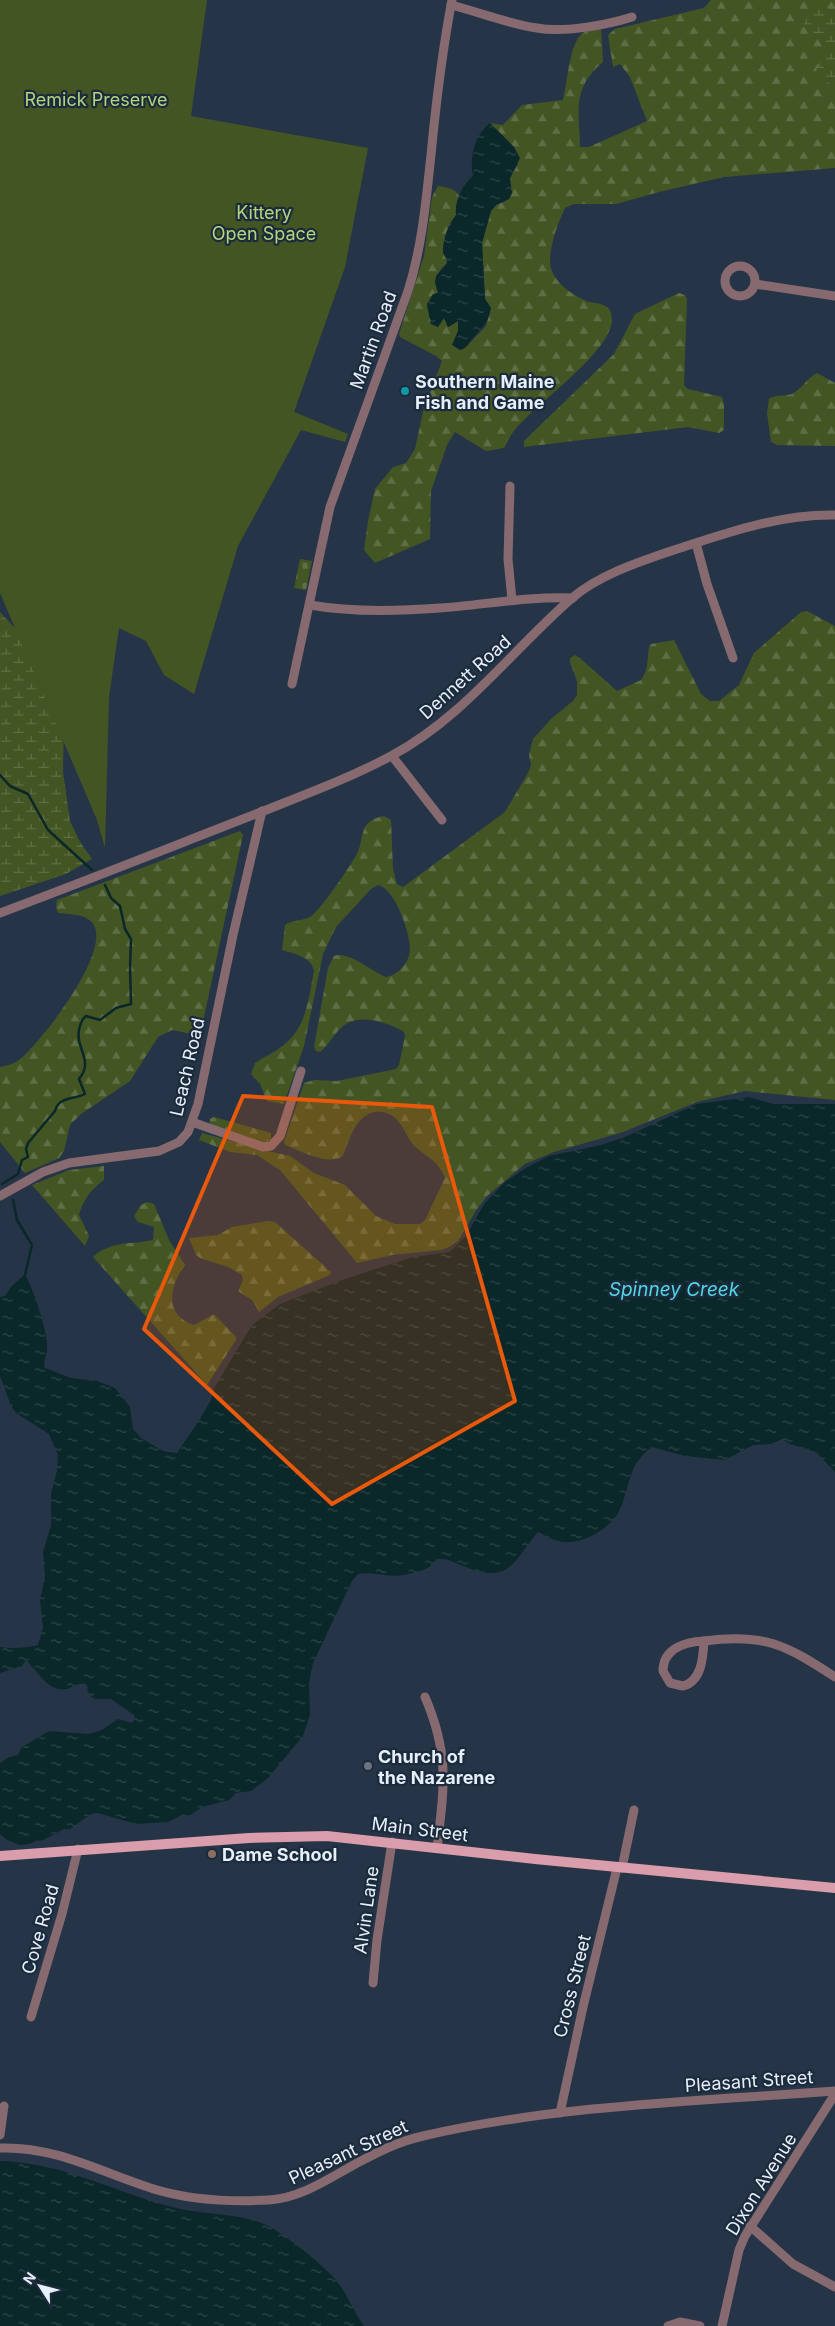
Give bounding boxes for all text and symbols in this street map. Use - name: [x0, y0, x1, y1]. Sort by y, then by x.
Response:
- park label: Remick Preserve: [25, 89, 167, 110]
- park label: Kittery Open Space: [212, 202, 316, 244]
- street label: Martin Road: [346, 288, 400, 392]
- place label: Southern Maine Fish and Game: [415, 371, 555, 413]
- marker: Southern Maine Fish and Game: [399, 385, 411, 397]
- street label: Dennett Road: [415, 631, 515, 723]
- street label: Leach Road: [165, 1016, 209, 1118]
- water label: Spinney Creek: [609, 1278, 740, 1301]
- place label: Church of the Nazarene: [378, 1746, 496, 1788]
- marker: Church of the Nazarene: [362, 1760, 374, 1772]
- street label: Main Street: [370, 1813, 470, 1845]
- place label: Dame School: [222, 1844, 337, 1865]
- marker: Dame School: [206, 1848, 218, 1860]
- street label: Alvin Lane: [349, 1865, 383, 1955]
- street label: Cove Road: [17, 1882, 63, 1976]
- street label: Cross Street: [549, 1932, 595, 2040]
- street label: Pleasant Street: [684, 2066, 814, 2096]
- street label: Pleasant Street: [285, 2115, 411, 2189]
- street label: Dixon Avenue: [721, 2129, 801, 2239]
- north arrow: [15, 2261, 65, 2311]
- text: N: [19, 2269, 39, 2287]

